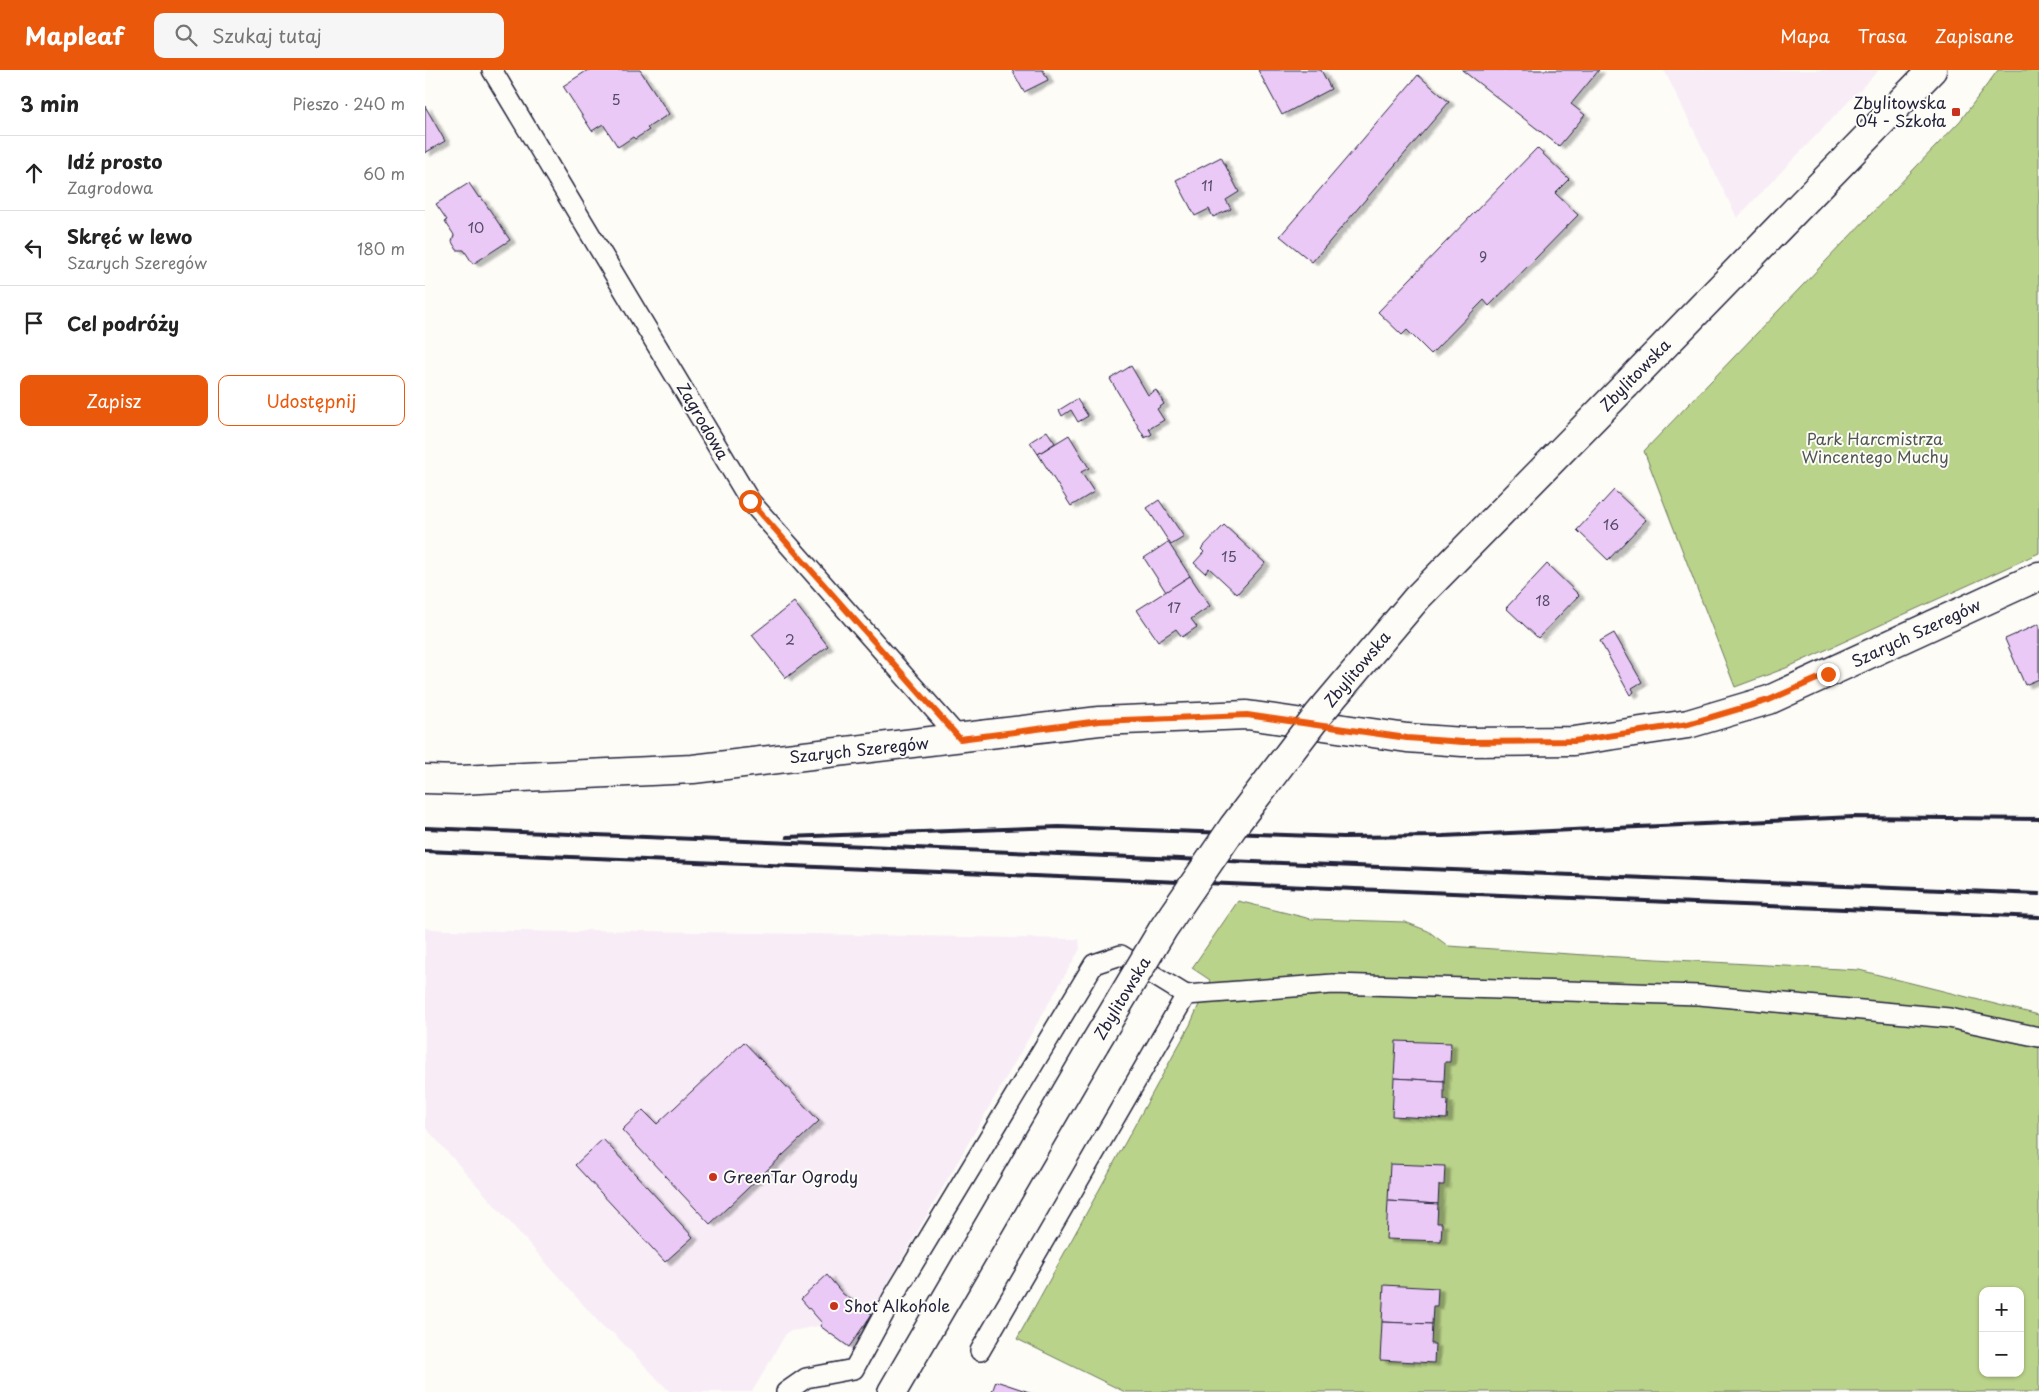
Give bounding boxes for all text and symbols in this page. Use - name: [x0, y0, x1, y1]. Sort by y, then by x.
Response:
- search box: [154, 13, 504, 58]
- text: Mapleaf: [25, 17, 124, 53]
- icon: search: [172, 21, 200, 49]
- text: Szukaj tutaj: [212, 21, 322, 49]
- text: Mapa: [1780, 22, 1830, 49]
- text: Trasa: [1858, 22, 1907, 49]
- text: Zapisane: [1935, 22, 2014, 49]
- text: 3 min: [20, 87, 79, 119]
- house number: 5: [611, 89, 621, 110]
- place label: Zbylitowska 04 - Szkoła: [1853, 90, 1946, 132]
- text: Pieszo · 240 m: [292, 91, 405, 115]
- marker: Zbylitowska 04 - Szkoła: [1950, 106, 1962, 118]
- text: Idź prosto: [67, 147, 163, 175]
- icon: ahead: [20, 159, 48, 187]
- text: 60 m: [363, 161, 405, 185]
- text: Zagrodowa: [67, 175, 153, 199]
- house number: 11: [1201, 175, 1213, 196]
- house number: 10: [468, 217, 484, 238]
- text: Skręć w lewo: [67, 222, 192, 250]
- icon: left: [20, 234, 48, 262]
- text: 180 m: [357, 236, 405, 260]
- house number: 9: [1479, 246, 1487, 267]
- text: Szarych Szeregów: [67, 250, 207, 274]
- icon: arrive: [20, 309, 48, 337]
- text: Cel podróży: [67, 309, 179, 337]
- street label: Zbylitowska: [1593, 332, 1675, 416]
- button: Zapisz: [20, 375, 208, 426]
- button: Udostępnij: [218, 375, 405, 426]
- street label: Zagrodowa: [672, 377, 736, 464]
- park label: Park Harcmistrza Wincentego Muchy: [1801, 426, 1949, 468]
- route start: [739, 490, 762, 513]
- house number: 16: [1603, 514, 1619, 535]
- house number: 15: [1221, 546, 1237, 567]
- house number: 18: [1535, 590, 1551, 611]
- street label: Szarych Szeregów: [1847, 592, 1984, 673]
- house number: 17: [1167, 597, 1181, 618]
- street label: Zbylitowska: [1317, 625, 1395, 712]
- house number: 2: [785, 629, 795, 650]
- route end: [1817, 663, 1840, 686]
- street label: Szarych Szeregów: [788, 730, 930, 768]
- street label: Zbylitowska: [1087, 951, 1155, 1044]
- place label: GreenTar Ogrody: [723, 1164, 858, 1188]
- marker: GreenTar Ogrody: [707, 1171, 719, 1183]
- map controls: [1979, 1287, 2024, 1377]
- button: +: [1979, 1287, 2024, 1332]
- place label: Shot Alkohole: [844, 1293, 950, 1317]
- marker: Shot Alkohole: [828, 1300, 840, 1312]
- button: −: [1979, 1332, 2024, 1377]

